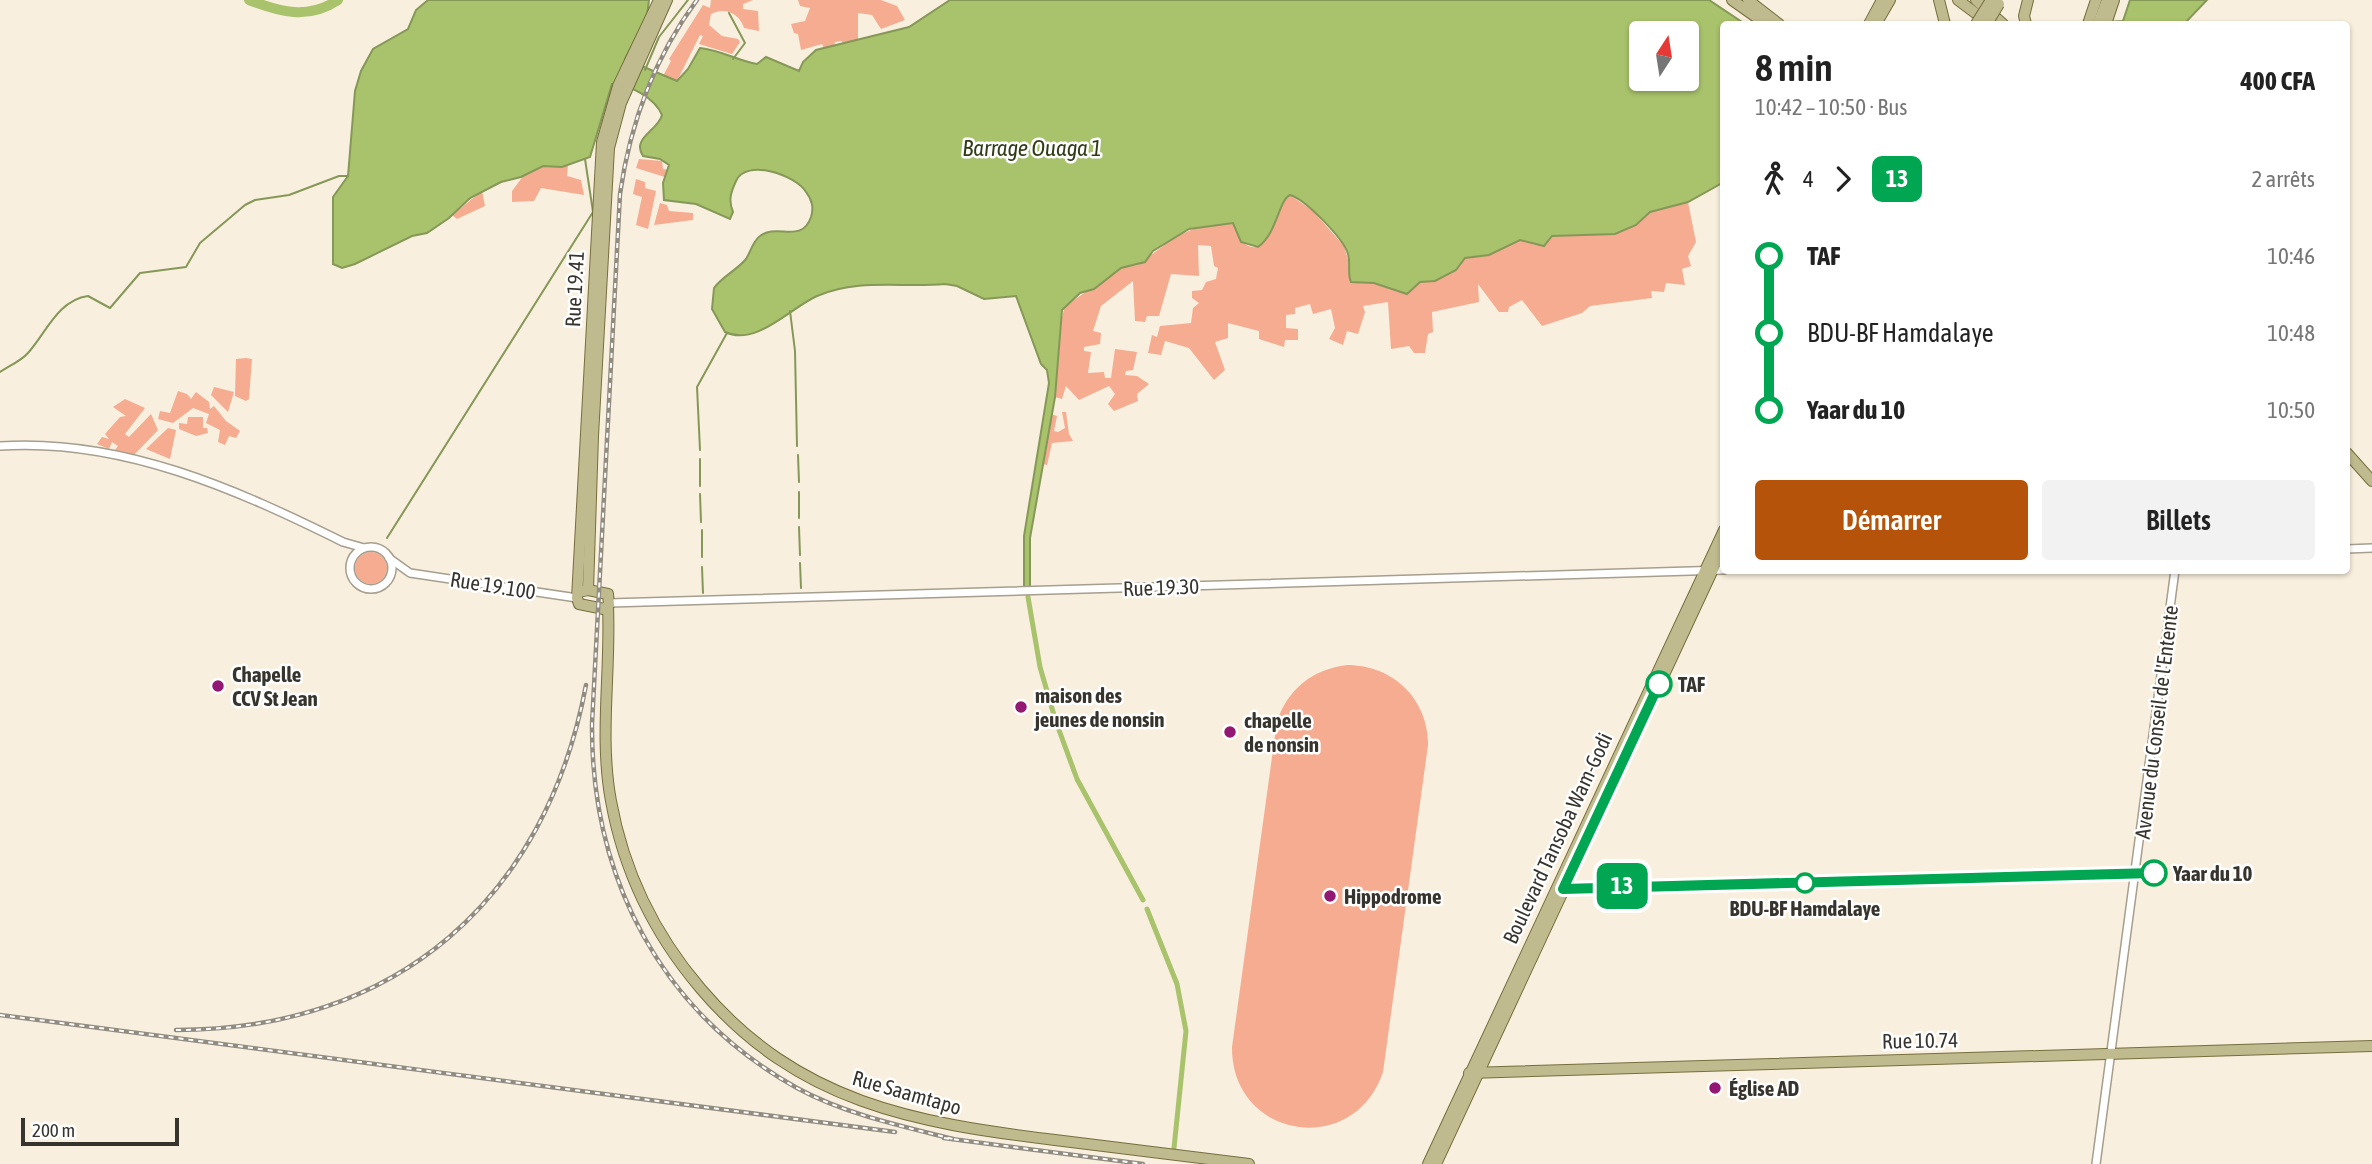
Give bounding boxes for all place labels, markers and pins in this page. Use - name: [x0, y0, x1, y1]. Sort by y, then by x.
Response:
- place label: Chapelle CCV St Jean: [232, 662, 318, 710]
- marker: TAF: [1646, 671, 1672, 697]
- place label: TAF: [1678, 672, 1706, 696]
- marker: Chapelle CCV St Jean: [210, 678, 226, 694]
- place label: maison des jeunes de nonsin: [1034, 683, 1165, 731]
- marker: maison des jeunes de nonsin: [1013, 699, 1029, 715]
- place label: chapelle de nonsin: [1244, 708, 1319, 756]
- marker: chapelle de nonsin: [1222, 724, 1238, 740]
- marker: Yaar du 10: [2141, 860, 2167, 886]
- place label: Yaar du 10: [2172, 861, 2253, 885]
- marker: BDU-BF Hamdalaye: [1795, 873, 1815, 893]
- place label: Hippodrome: [1344, 884, 1441, 908]
- marker: Hippodrome: [1322, 888, 1338, 904]
- place label: BDU-BF Hamdalaye: [1730, 896, 1880, 920]
- place label: Église AD: [1729, 1076, 1799, 1100]
- marker: Église AD: [1707, 1080, 1723, 1096]

